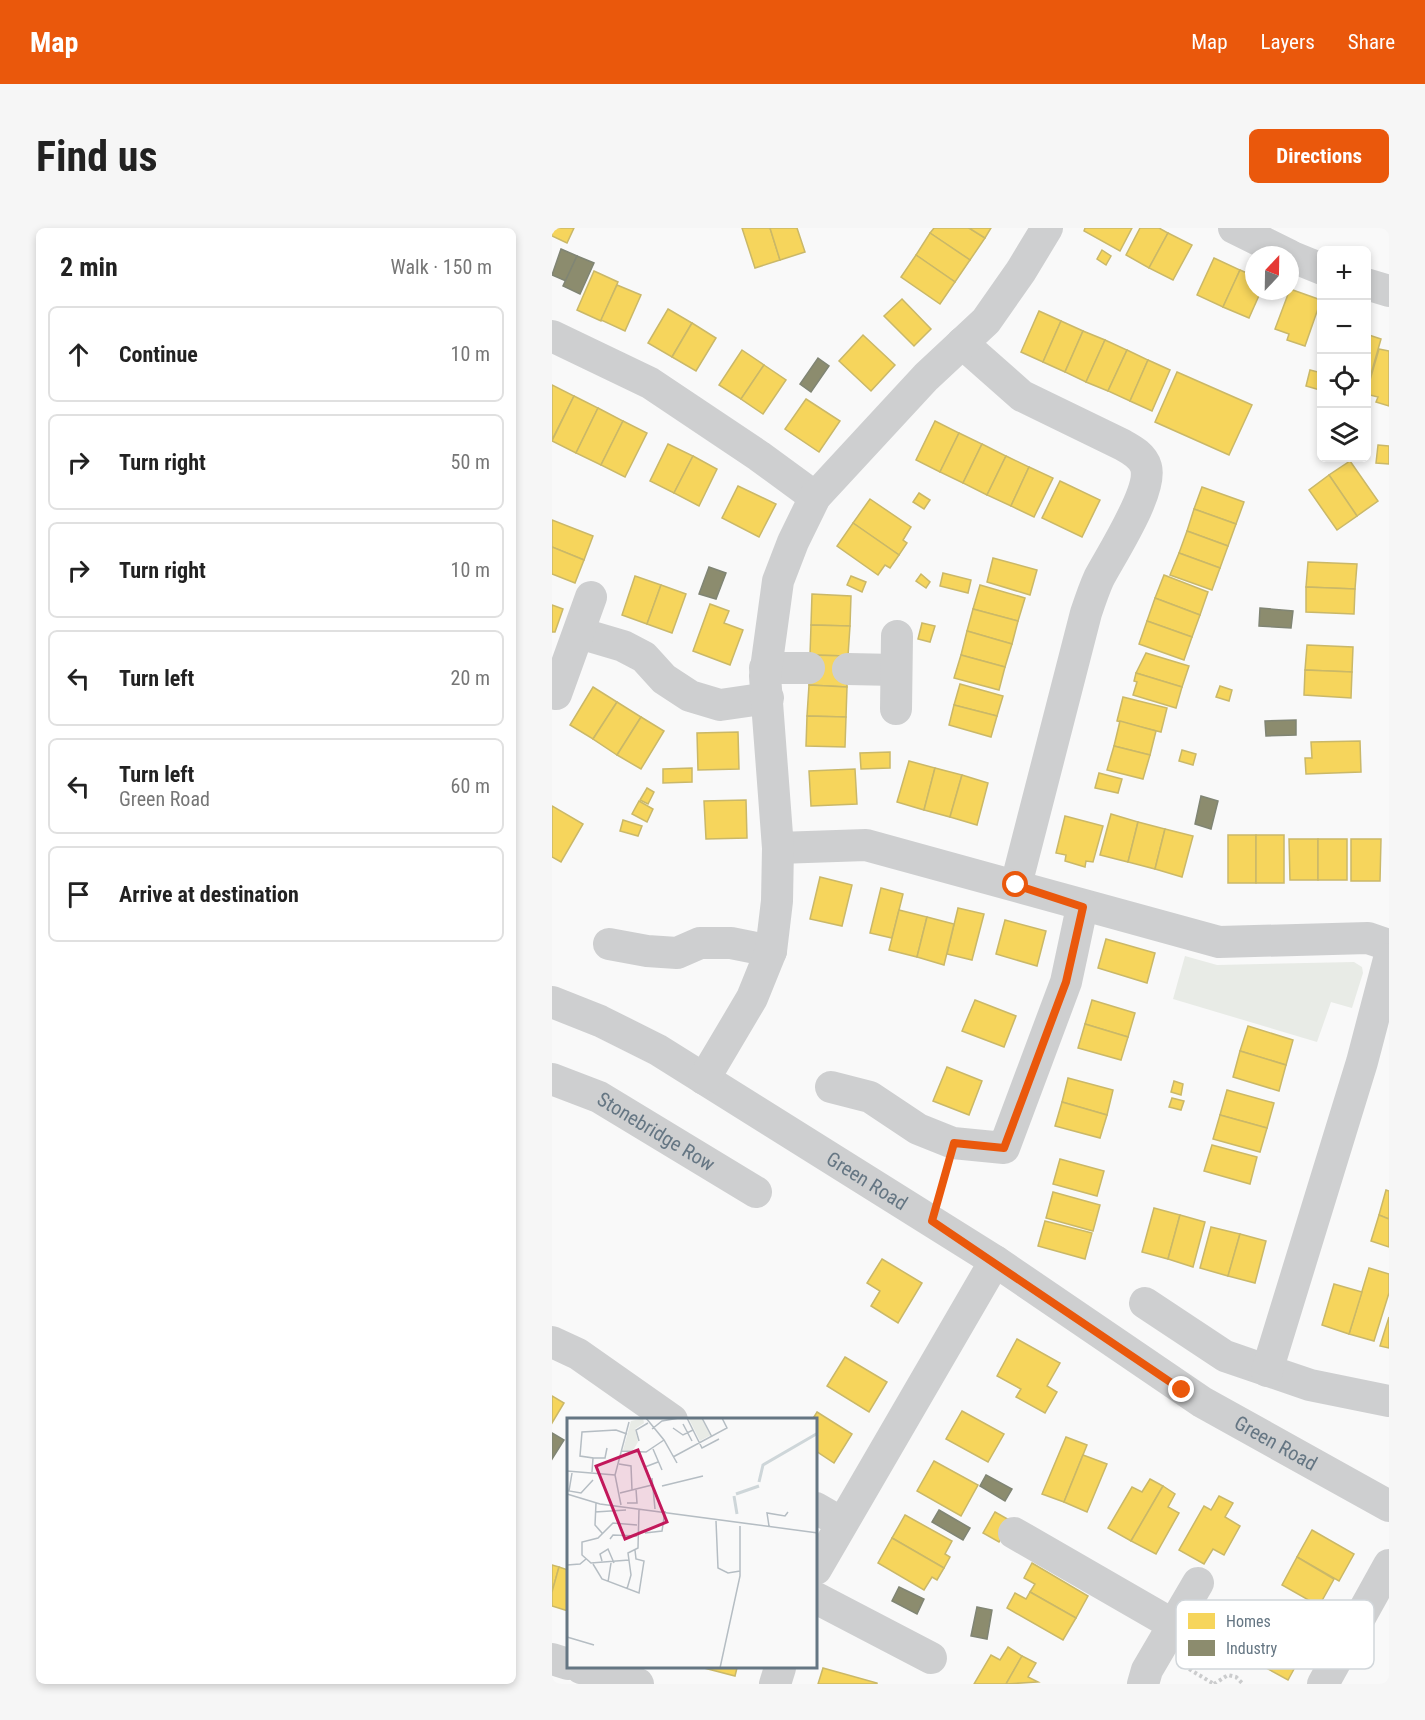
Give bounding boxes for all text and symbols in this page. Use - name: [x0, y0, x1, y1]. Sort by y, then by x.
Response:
- text: Map: [30, 26, 78, 59]
- text: Map: [1191, 30, 1228, 54]
- text: Layers: [1261, 30, 1315, 54]
- text: Share: [1348, 30, 1395, 54]
- button: Directions: [1249, 129, 1389, 183]
- text: Find us: [36, 132, 157, 181]
- north arrow: [1245, 246, 1299, 300]
- map controls: [1317, 246, 1371, 462]
- button: +: [1317, 246, 1371, 300]
- text: 2 min: [60, 252, 118, 282]
- text: Walk · 150 m: [391, 255, 492, 279]
- button: −: [1317, 300, 1371, 354]
- icon: ahead: [62, 338, 95, 371]
- text: Continue: [119, 342, 198, 367]
- text: 10 m: [451, 342, 490, 366]
- button: locate: [1317, 354, 1371, 408]
- button: layers: [1317, 408, 1371, 462]
- icon: right: [62, 446, 95, 479]
- text: Turn right: [119, 450, 206, 475]
- text: 50 m: [451, 450, 490, 474]
- icon: right: [62, 554, 95, 587]
- text: Turn right: [119, 558, 206, 583]
- text: 10 m: [451, 558, 490, 582]
- icon: left: [62, 662, 95, 695]
- text: Turn left: [119, 666, 194, 691]
- text: 20 m: [451, 666, 490, 690]
- text: Turn left: [119, 762, 194, 787]
- icon: left: [62, 770, 95, 803]
- text: 60 m: [451, 774, 490, 798]
- text: Green Road: [119, 787, 210, 811]
- route start: [1002, 871, 1028, 897]
- icon: arrive: [62, 878, 95, 911]
- text: Arrive at destination: [119, 882, 299, 907]
- street label: Stonebridge Row: [593, 1087, 719, 1176]
- street label: Green Road: [822, 1147, 912, 1215]
- route end: [1168, 1376, 1194, 1402]
- street label: Green Road: [1230, 1410, 1321, 1476]
- inset map: [567, 1418, 818, 1669]
- legend: [1176, 1600, 1374, 1669]
- text: Homes: [1226, 1612, 1271, 1631]
- text: Industry: [1226, 1639, 1277, 1658]

